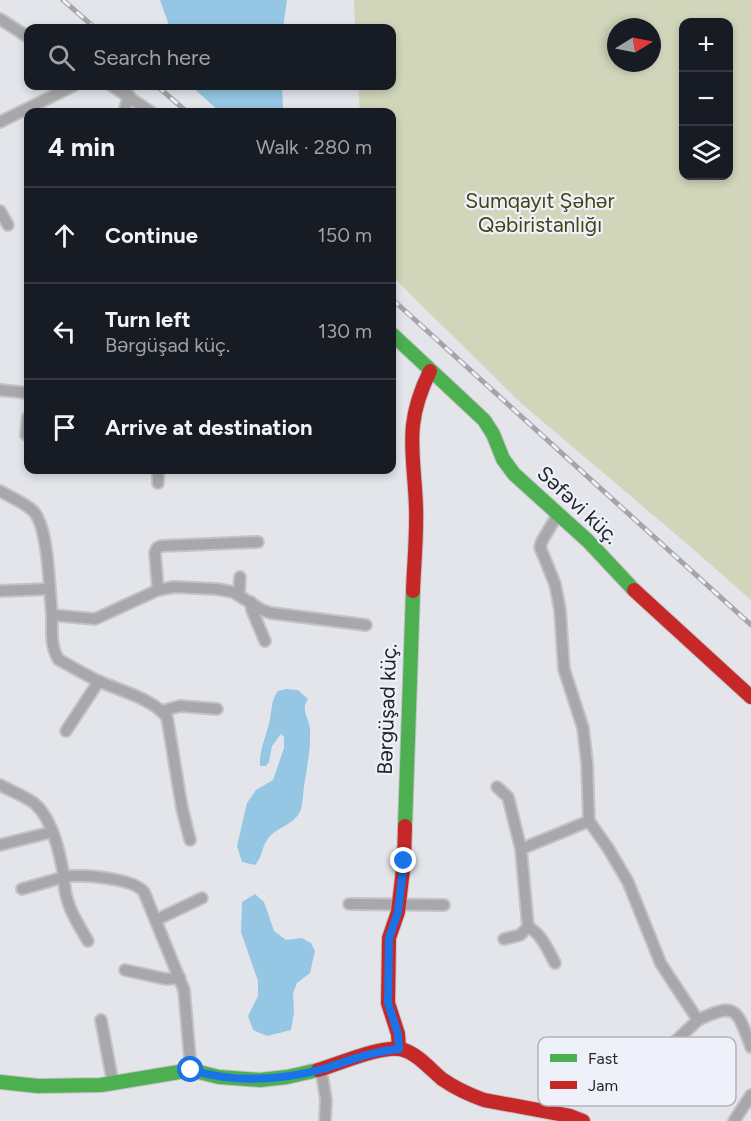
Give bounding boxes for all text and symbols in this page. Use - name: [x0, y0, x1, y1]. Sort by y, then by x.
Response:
- north arrow: [607, 18, 661, 72]
- map controls: [679, 18, 733, 180]
- button: +: [679, 18, 733, 72]
- search box: [24, 24, 396, 90]
- icon: search: [45, 41, 78, 74]
- text: Search here: [93, 44, 211, 71]
- button: −: [679, 72, 733, 126]
- button: layers: [679, 126, 733, 180]
- text: 4 min: [48, 131, 115, 163]
- text: Walk · 280 m: [256, 135, 372, 159]
- park label: Sumqayıt Şəhər Qəbiristanlığı: [465, 188, 615, 237]
- icon: ahead: [48, 219, 81, 252]
- text: Continue: [105, 222, 198, 249]
- text: 150 m: [317, 223, 372, 247]
- text: Turn left: [105, 306, 191, 333]
- icon: left: [48, 315, 81, 348]
- text: 130 m: [318, 319, 372, 343]
- text: Bərgüşad küç.: [105, 333, 230, 357]
- icon: arrive: [48, 411, 81, 444]
- text: Arrive at destination: [105, 414, 313, 441]
- street label: Səfəvi küç.: [532, 460, 624, 549]
- street label: Bərgüşad küç.: [372, 643, 401, 775]
- route end: [390, 847, 416, 873]
- legend: [538, 1037, 736, 1106]
- text: Fast: [588, 1049, 618, 1068]
- route start: [177, 1056, 203, 1082]
- text: Jam: [588, 1076, 618, 1095]

